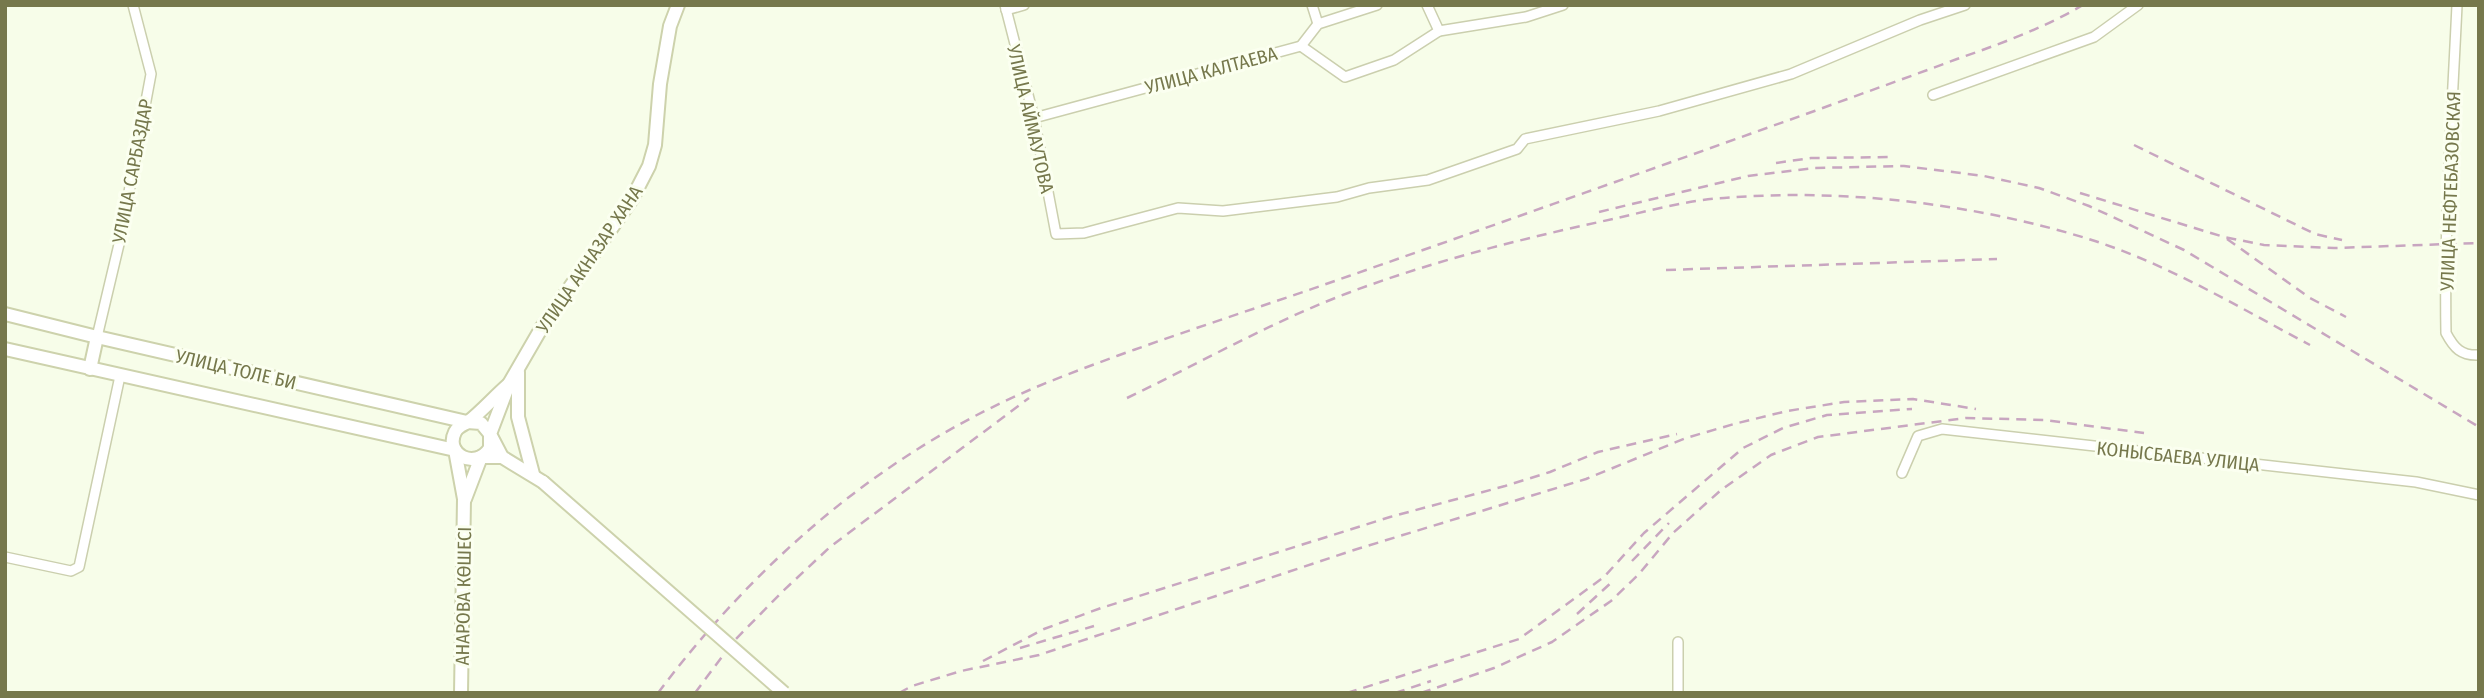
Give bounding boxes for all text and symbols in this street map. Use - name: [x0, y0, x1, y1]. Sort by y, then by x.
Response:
- street label: УЛИЦА АЙМАУТОВА: [1002, 42, 1059, 196]
- street label: УЛИЦА КАЛТАЕВА: [1142, 42, 1280, 99]
- street label: УЛИЦА НЕФТЕБАЗОВСКАЯ: [2435, 91, 2465, 292]
- street label: УЛИЦА САРБАЗДАР: [107, 97, 158, 246]
- street label: УЛИЦА АКНАЗАР ХАНА: [531, 181, 647, 338]
- street label: УЛИЦА ТОЛЕ БИ: [172, 344, 298, 395]
- street label: КОНЫСБАЕВА УЛИЦА: [2095, 437, 2260, 476]
- street label: АНАРОВА КӨШЕСІ: [451, 526, 476, 666]

